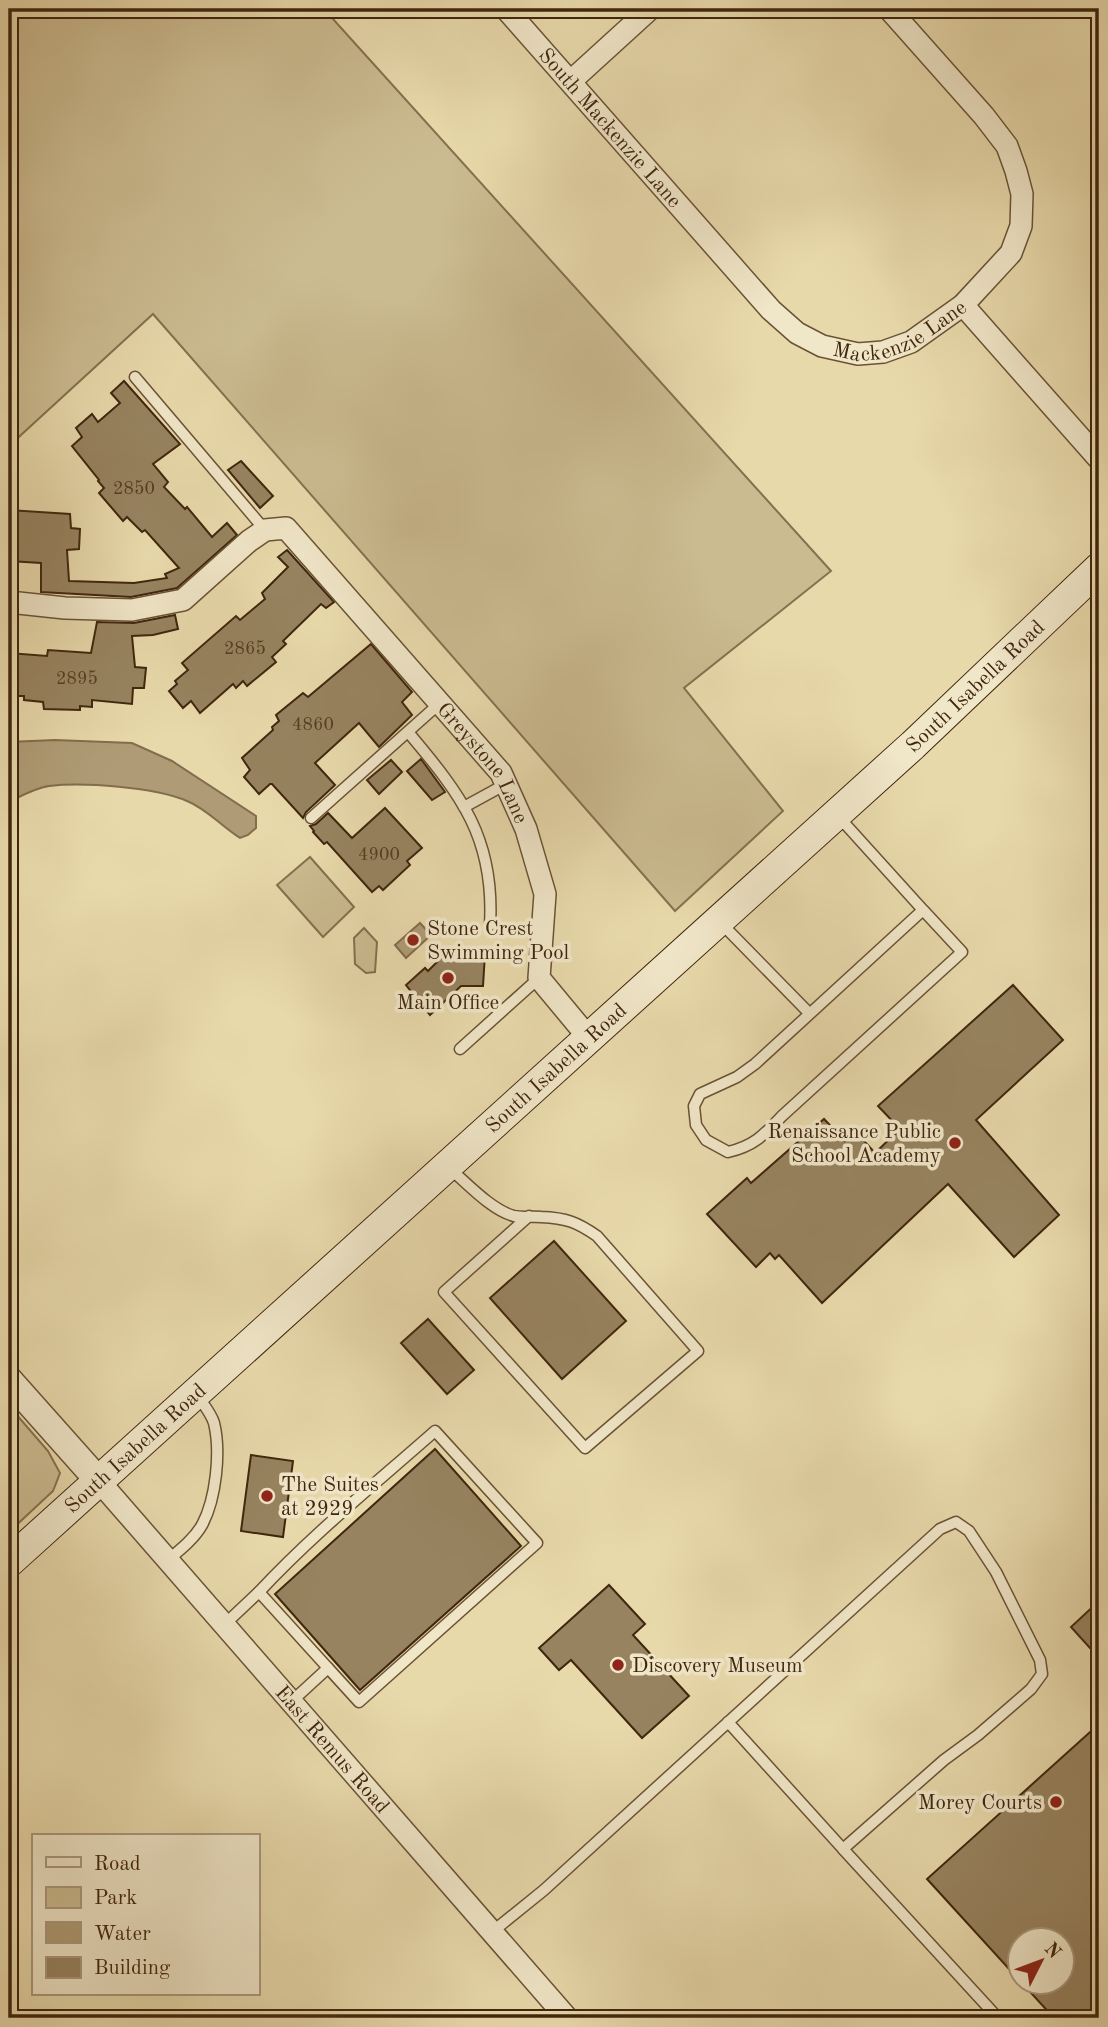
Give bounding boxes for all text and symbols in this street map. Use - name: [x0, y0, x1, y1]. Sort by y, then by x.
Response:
- street label: South Mackenzie Lane: [534, 45, 685, 212]
- street label: Mackenzie Lane: [831, 297, 971, 366]
- house number: 2850: [113, 480, 155, 498]
- street label: South Isabella Road: [903, 617, 1049, 757]
- house number: 2865: [224, 640, 266, 658]
- house number: 2895: [56, 670, 98, 688]
- street label: Greystone Lane: [432, 699, 531, 827]
- house number: 4860: [292, 716, 334, 734]
- house number: 4900: [358, 846, 400, 864]
- place label: Stone Crest Swimming Pool: [427, 919, 570, 964]
- marker: Stone Crest Swimming Pool: [405, 932, 421, 948]
- marker: Main Office: [440, 970, 456, 986]
- place label: Main Office: [397, 993, 499, 1014]
- street label: South Isabella Road: [482, 1000, 631, 1138]
- place label: Renaissance Public School Academy: [768, 1122, 941, 1167]
- marker: Renaissance Public School Academy: [947, 1135, 963, 1151]
- street label: South Isabella Road: [62, 1380, 211, 1518]
- place label: The Suites at 2929: [281, 1475, 379, 1520]
- marker: The Suites at 2929: [259, 1488, 275, 1504]
- place label: Discovery Museum: [632, 1656, 803, 1677]
- marker: Discovery Museum: [610, 1657, 626, 1673]
- street label: East Remus Road: [270, 1682, 393, 1818]
- place label: Morey Courts: [918, 1793, 1042, 1814]
- marker: Morey Courts: [1048, 1794, 1064, 1810]
- legend: [32, 1834, 259, 1996]
- text: Road: [94, 1854, 141, 1875]
- text: Park: [94, 1888, 137, 1909]
- text: Water: [94, 1924, 151, 1945]
- north arrow: [1006, 1926, 1076, 1996]
- text: N: [1040, 1940, 1064, 1963]
- text: Building: [94, 1958, 171, 1979]

